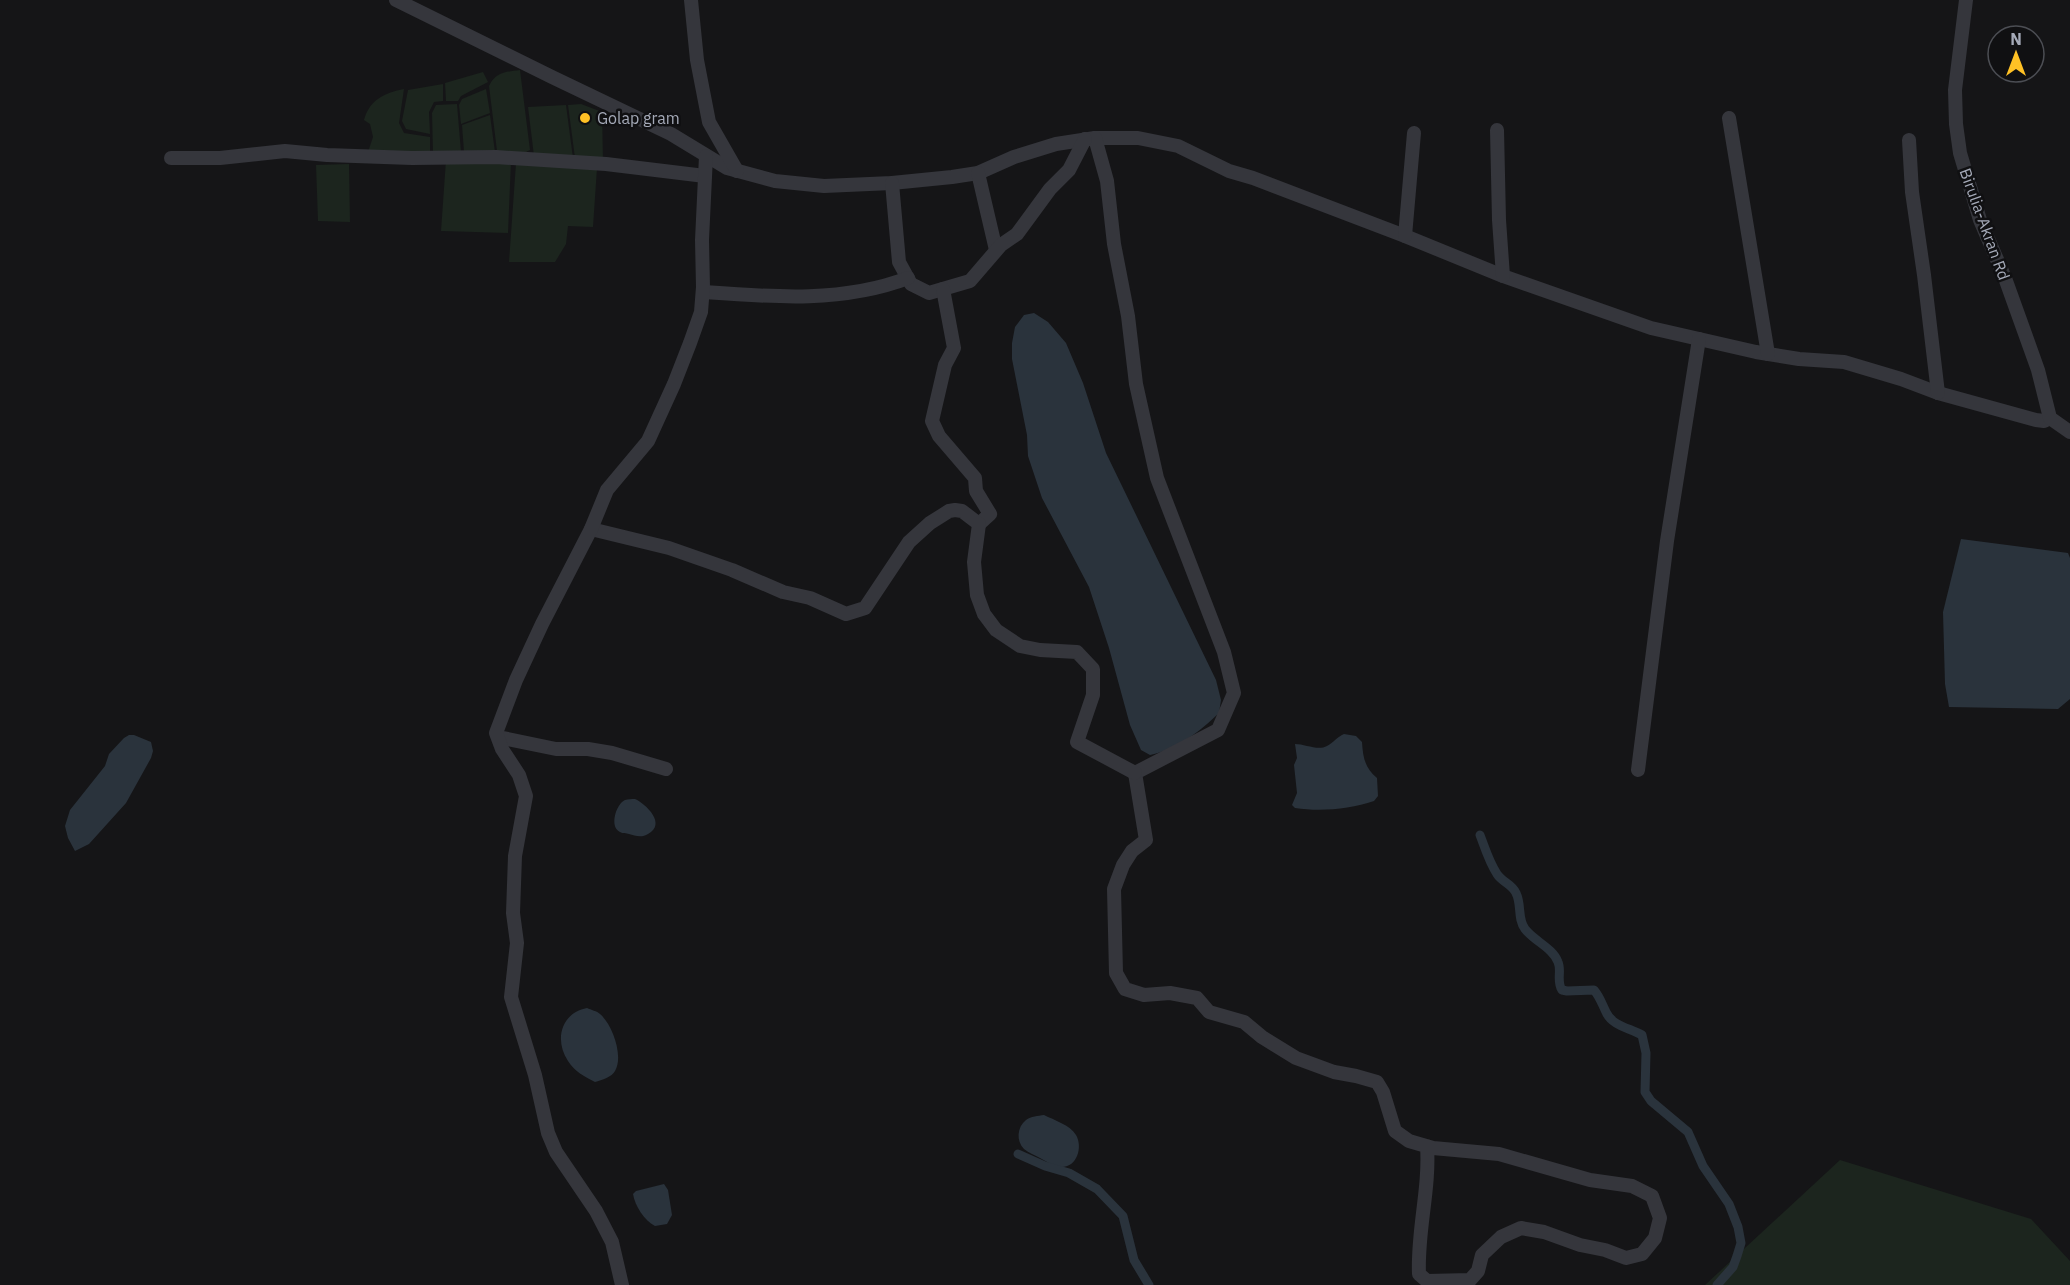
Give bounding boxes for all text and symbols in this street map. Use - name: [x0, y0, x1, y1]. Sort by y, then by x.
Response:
- north arrow: [1986, 24, 2046, 84]
- text: N: [2010, 29, 2022, 49]
- place label: Golap gram: [597, 108, 680, 128]
- marker: Golap gram: [578, 111, 592, 125]
- street label: Birulia-Akran Rd: [1956, 165, 2014, 283]

